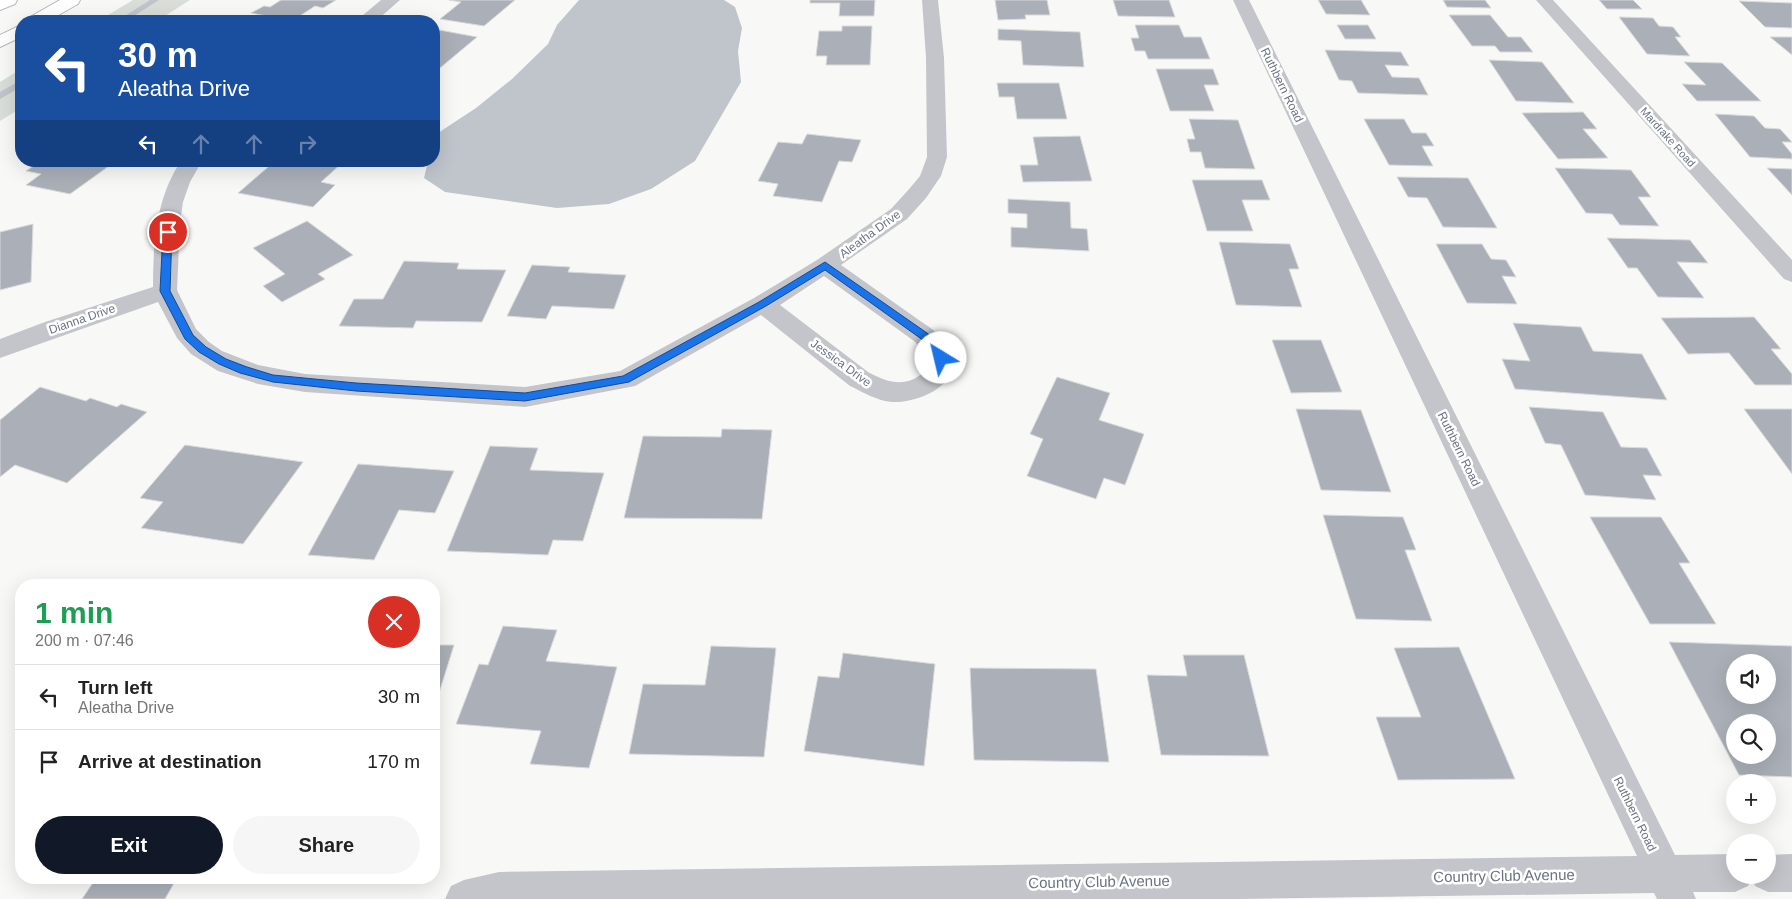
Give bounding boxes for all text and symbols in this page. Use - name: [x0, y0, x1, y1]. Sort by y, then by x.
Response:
- icon: left: [35, 35, 100, 100]
- text: 30 m: [118, 35, 198, 74]
- street label: Ruthbern Road: [1258, 45, 1306, 125]
- text: Aleatha Drive: [118, 76, 250, 101]
- street label: Mardrake Road: [1638, 105, 1698, 169]
- icon: left: [134, 130, 162, 158]
- icon: ahead: [187, 130, 215, 158]
- icon: ahead: [240, 130, 268, 158]
- icon: right: [293, 130, 321, 158]
- street label: Aleatha Drive: [837, 207, 904, 261]
- pin: [147, 211, 189, 253]
- icon: arrive: [154, 218, 182, 246]
- street label: Dianna Drive: [47, 301, 117, 337]
- position arrow: [914, 331, 966, 383]
- street label: Jessica Drive: [808, 336, 874, 390]
- street label: Ruthbern Road: [1435, 409, 1483, 489]
- text: 1 min: [35, 596, 113, 629]
- button: close: [368, 596, 420, 648]
- text: 200 m · 07:46: [35, 632, 134, 649]
- map controls: [1726, 654, 1776, 884]
- button: sound: [1726, 654, 1776, 704]
- text: Turn left: [78, 677, 153, 698]
- icon: left: [35, 683, 63, 711]
- text: 30 m: [378, 686, 420, 707]
- text: Aleatha Drive: [78, 699, 174, 716]
- button: search: [1726, 714, 1776, 764]
- icon: arrive: [35, 748, 63, 776]
- text: Arrive at destination: [78, 751, 262, 772]
- text: 170 m: [367, 751, 420, 772]
- street label: Ruthbern Road: [1611, 774, 1659, 854]
- button: +: [1726, 774, 1776, 824]
- button: Exit: [35, 816, 223, 874]
- button: Share: [233, 816, 420, 874]
- button: −: [1726, 834, 1776, 884]
- street label: Country Club Avenue: [1433, 866, 1575, 885]
- street label: Country Club Avenue: [1028, 872, 1170, 891]

